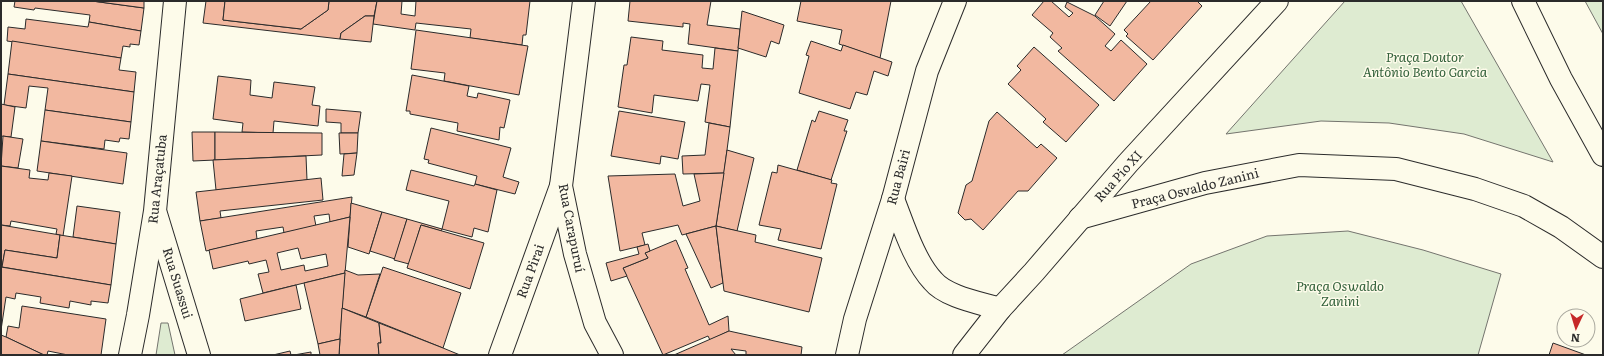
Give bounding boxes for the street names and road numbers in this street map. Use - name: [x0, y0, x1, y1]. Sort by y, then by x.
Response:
- street label: Rua Araçatuba: [142, 133, 171, 225]
- street label: Rua Bairi: [881, 146, 914, 207]
- street label: Rua Pio XI: [1089, 146, 1146, 206]
- street label: Praça Osvaldo Zanini: [1129, 162, 1261, 213]
- street label: Rua Carapuruí: [555, 182, 591, 275]
- street label: Rua Pirai: [511, 240, 548, 301]
- street label: Rua Suassui: [159, 245, 199, 322]

